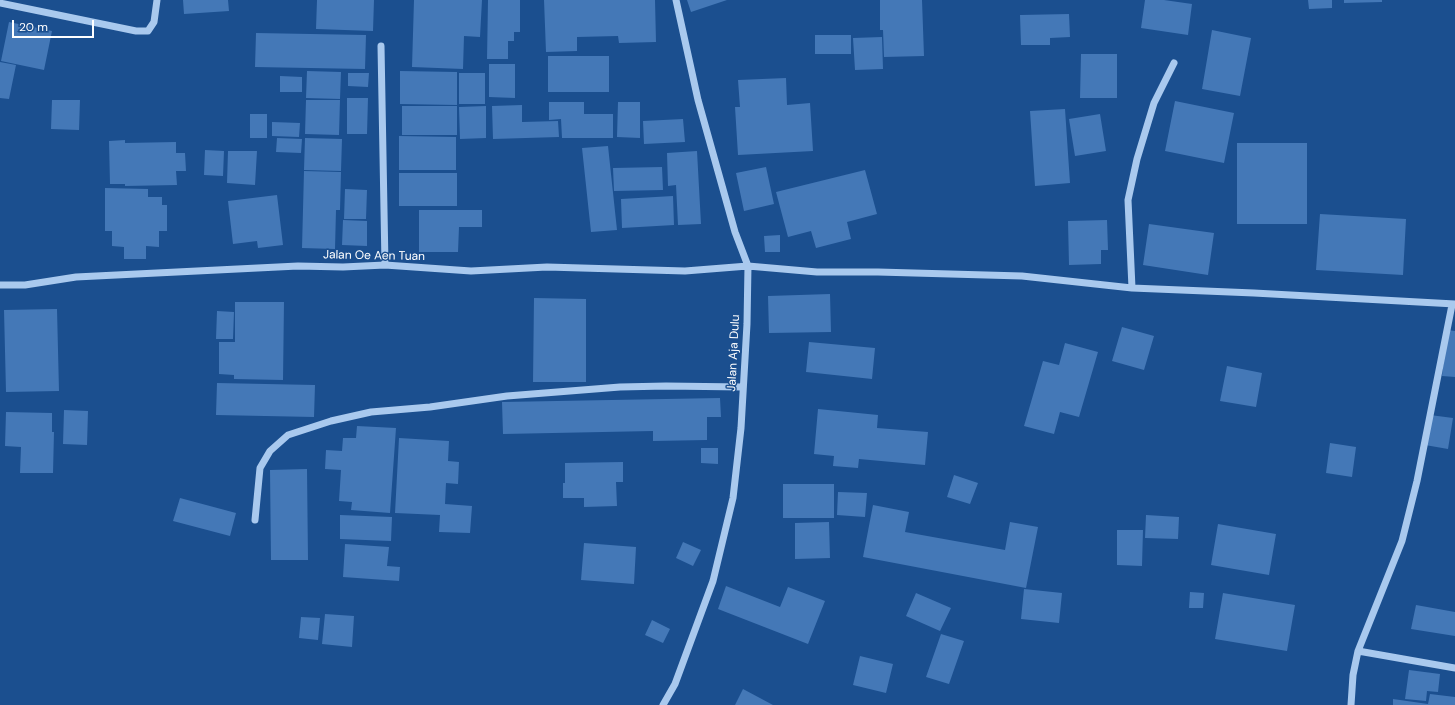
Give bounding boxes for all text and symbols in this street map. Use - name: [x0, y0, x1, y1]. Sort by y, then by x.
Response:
- scale bar: [14, 12, 96, 38]
- text: 20 m: [19, 19, 48, 35]
- street label: Jalan Oe Aen Tuan: [323, 248, 425, 264]
- street label: Jalan Aja Dulu: [725, 314, 743, 392]

